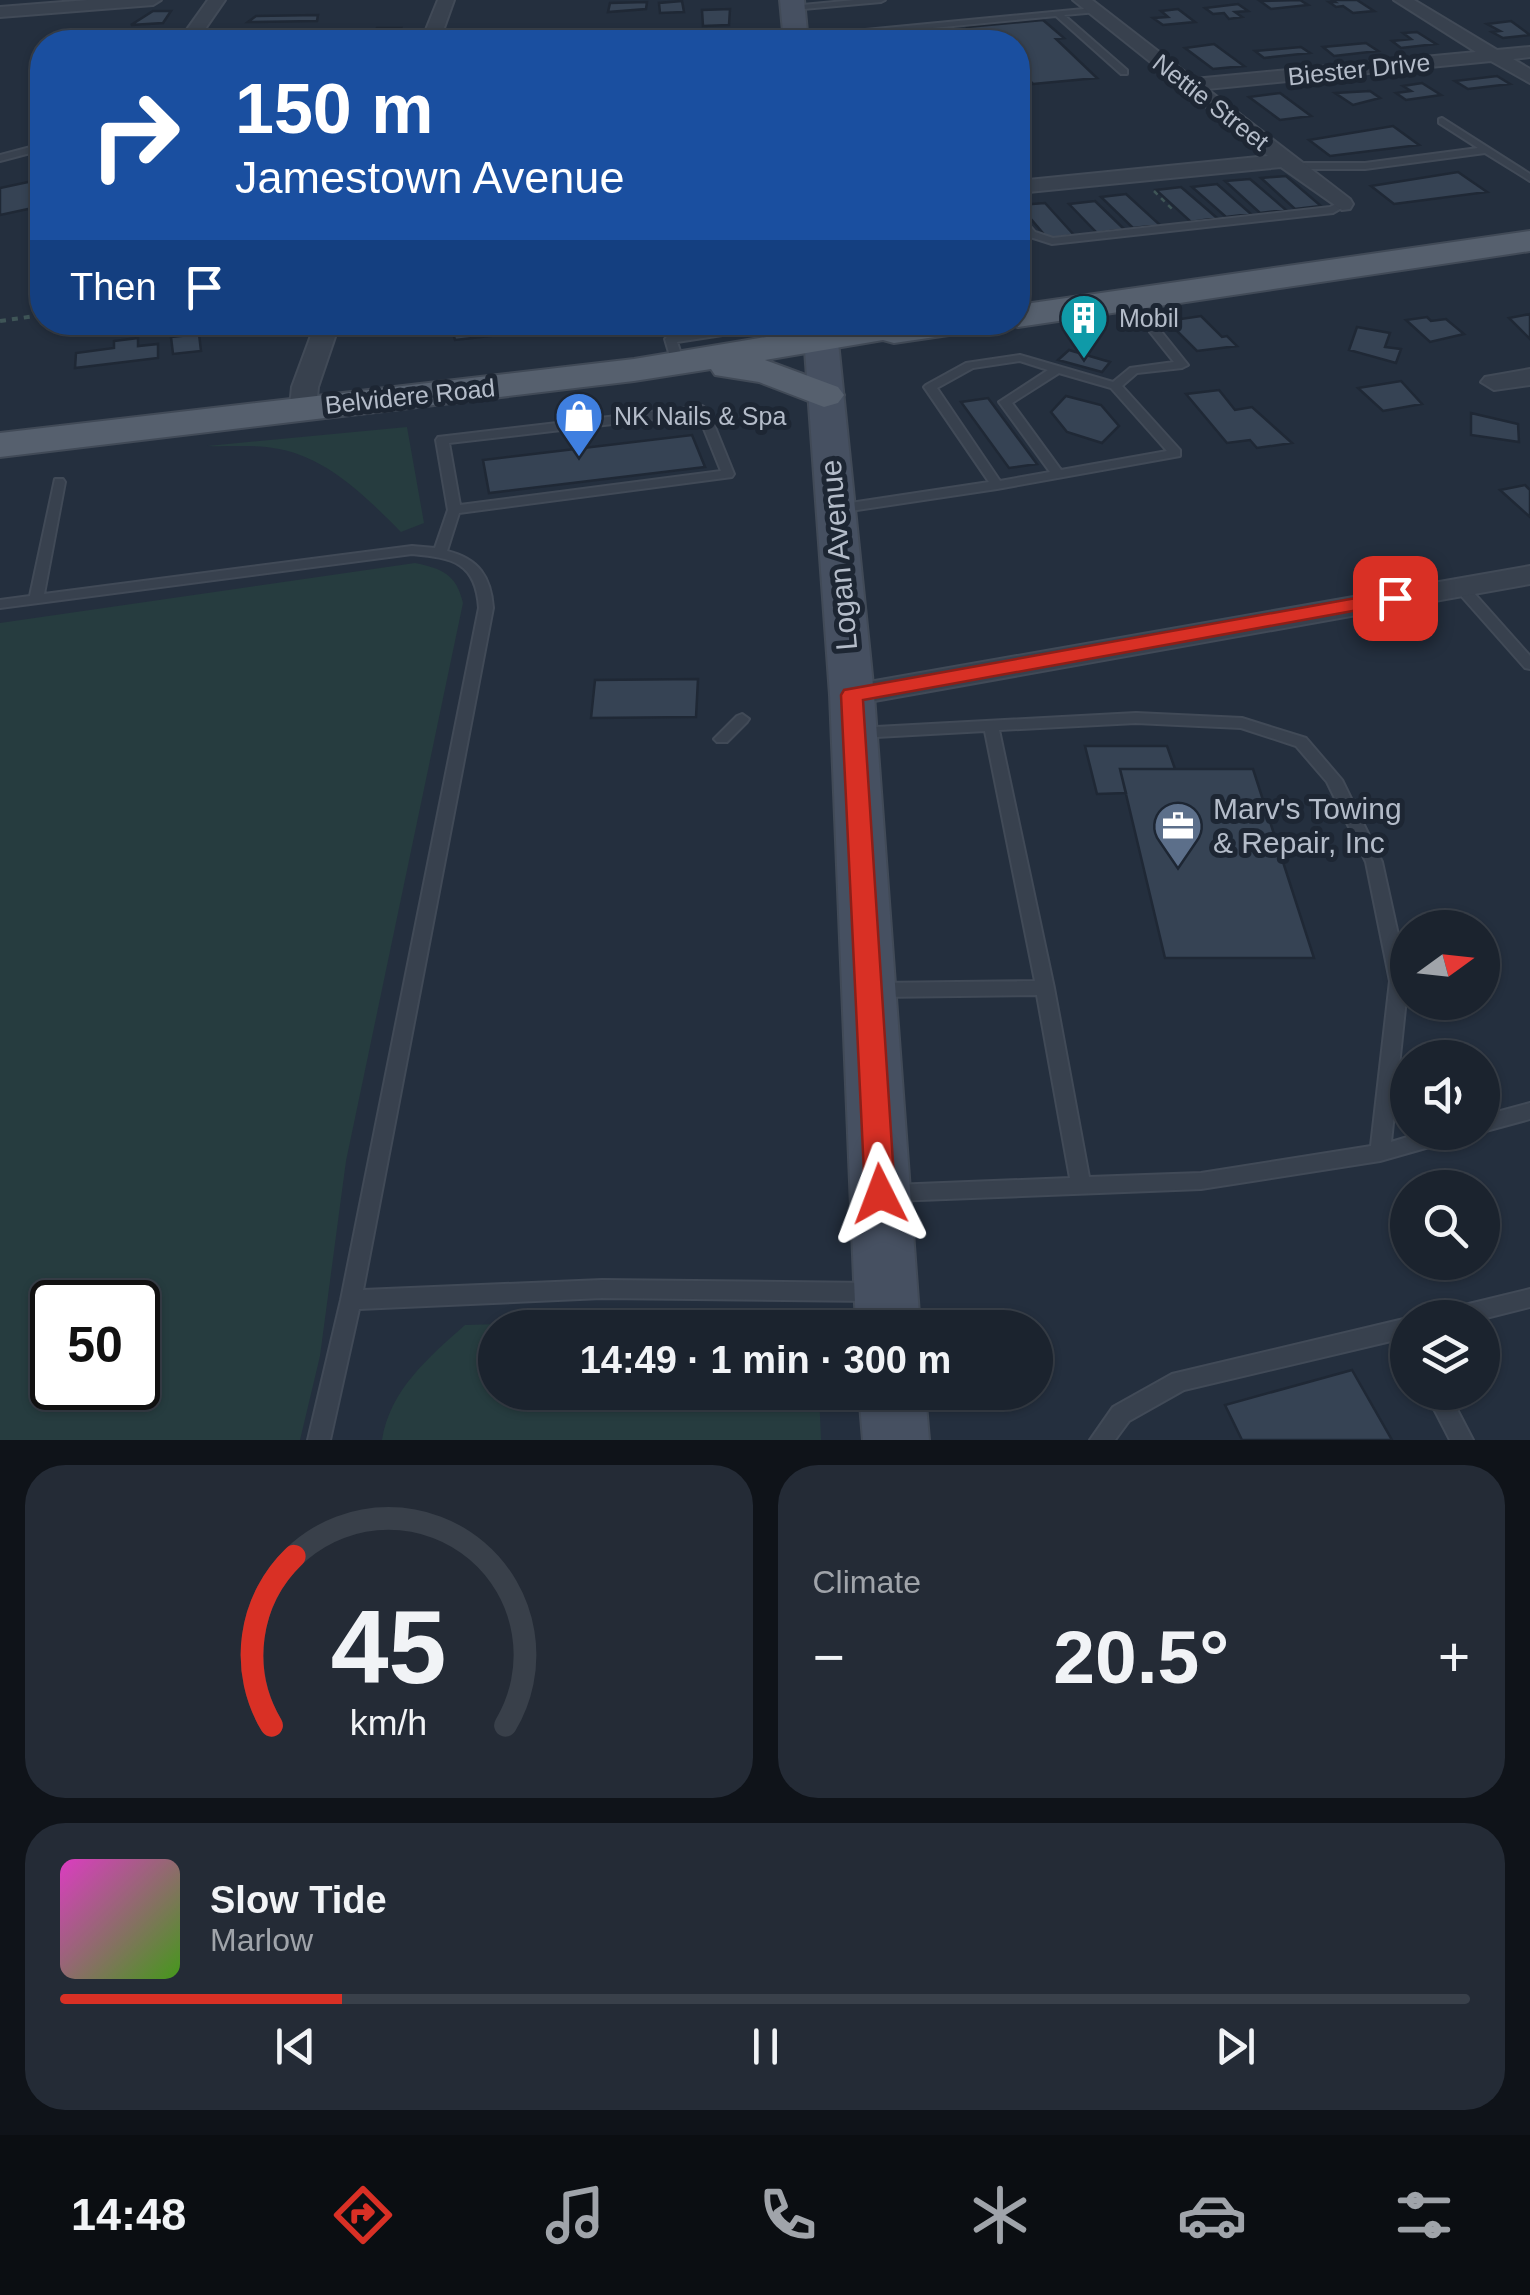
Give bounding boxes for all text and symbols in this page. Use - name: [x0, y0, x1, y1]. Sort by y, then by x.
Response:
- street label: Nettie Street: [1148, 48, 1274, 156]
- street label: Biester Drive: [1286, 48, 1432, 90]
- icon: right: [70, 70, 200, 200]
- text: 150 m: [235, 70, 433, 148]
- text: Jamestown Avenue: [235, 152, 624, 203]
- icon: arrive: [177, 260, 232, 315]
- text: Then: [70, 266, 157, 308]
- building icon: Mobil: [1058, 292, 1110, 360]
- place label: Mobil: [1119, 304, 1179, 332]
- street label: Belvidere Road: [324, 373, 496, 419]
- shop icon: NK Nails & Spa: [553, 390, 605, 458]
- place label: NK Nails & Spa: [614, 402, 786, 430]
- street label: Logan Avenue: [814, 458, 863, 652]
- pin: [1353, 556, 1438, 641]
- icon: arrive: [1368, 571, 1423, 626]
- place label: Marv's Towing & Repair, Inc: [1213, 792, 1402, 859]
- office icon: Marv's Towing & Repair, Inc: [1152, 800, 1204, 868]
- north arrow: [1390, 910, 1500, 1020]
- map controls: [1390, 910, 1500, 1410]
- button: sound: [1390, 1040, 1500, 1150]
- position arrow: [828, 1142, 932, 1246]
- button: search: [1390, 1170, 1500, 1280]
- speed limit sign: 50: [30, 1280, 160, 1410]
- button: layers: [1390, 1300, 1500, 1410]
- text: 14:49 · 1 min · 300 m: [580, 1339, 951, 1381]
- text: Climate: [813, 1564, 921, 1600]
- text: 45: [331, 1589, 447, 1705]
- text: 20.5°: [1053, 1615, 1229, 1699]
- text: −: [813, 1626, 845, 1688]
- text: +: [1438, 1626, 1470, 1688]
- text: km/h: [350, 1703, 427, 1743]
- text: Slow Tide: [210, 1879, 387, 1921]
- text: Marlow: [210, 1922, 313, 1958]
- icon: previous: [268, 2019, 323, 2074]
- icon: pause: [738, 2019, 793, 2074]
- icon: next: [1208, 2019, 1263, 2074]
- icon: directions: [328, 2180, 398, 2250]
- icon: music: [540, 2180, 610, 2250]
- icon: phone: [753, 2180, 823, 2250]
- icon: climate: [965, 2180, 1035, 2250]
- icon: car: [1177, 2180, 1247, 2250]
- icon: filters: [1389, 2180, 1459, 2250]
- text: 14:48: [71, 2189, 186, 2240]

